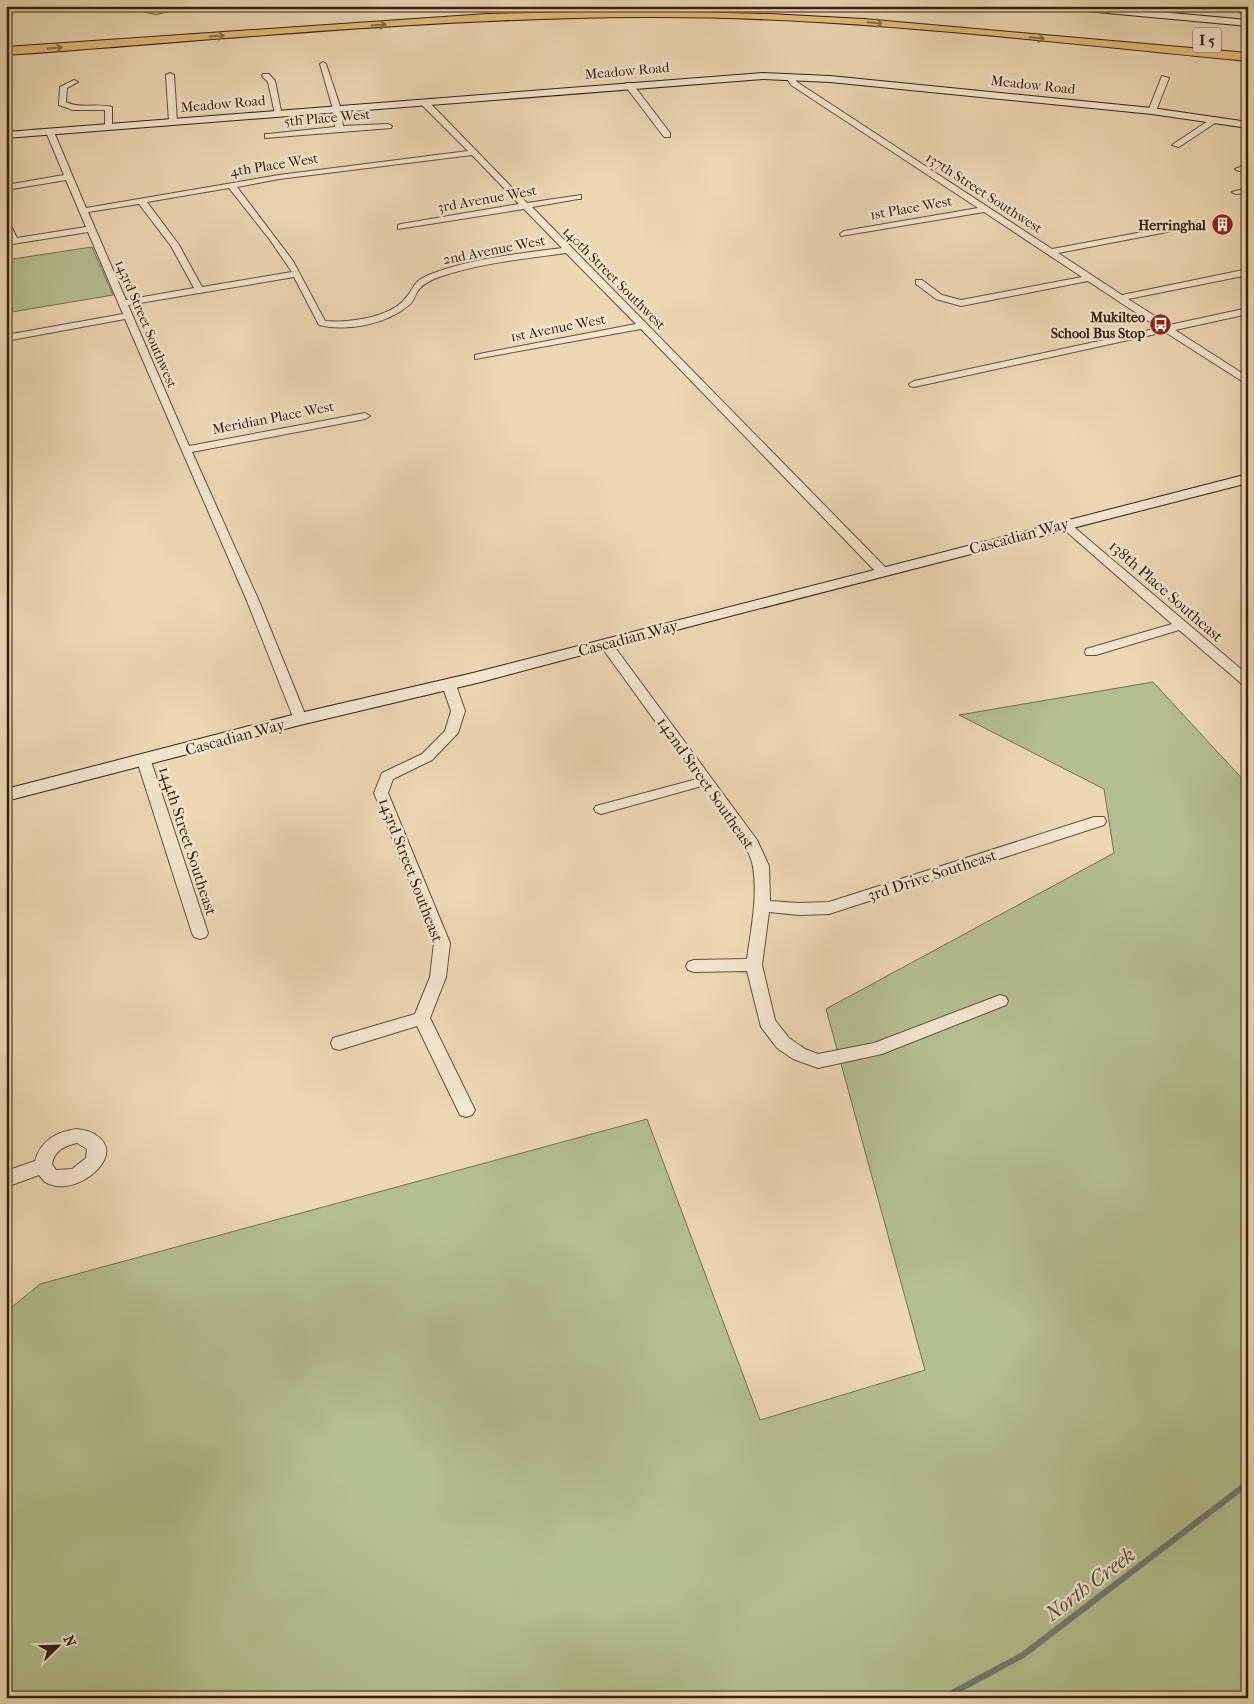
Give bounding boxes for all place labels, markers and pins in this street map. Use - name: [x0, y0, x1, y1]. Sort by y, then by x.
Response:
- building icon: Herringhal: [1210, 213, 1234, 237]
- place label: Herringhal: [1138, 217, 1206, 234]
- place label: Mukilteo School Bus Stop: [1051, 309, 1145, 342]
- bus stop icon: Mukilteo School Bus Stop: [1149, 313, 1173, 337]

